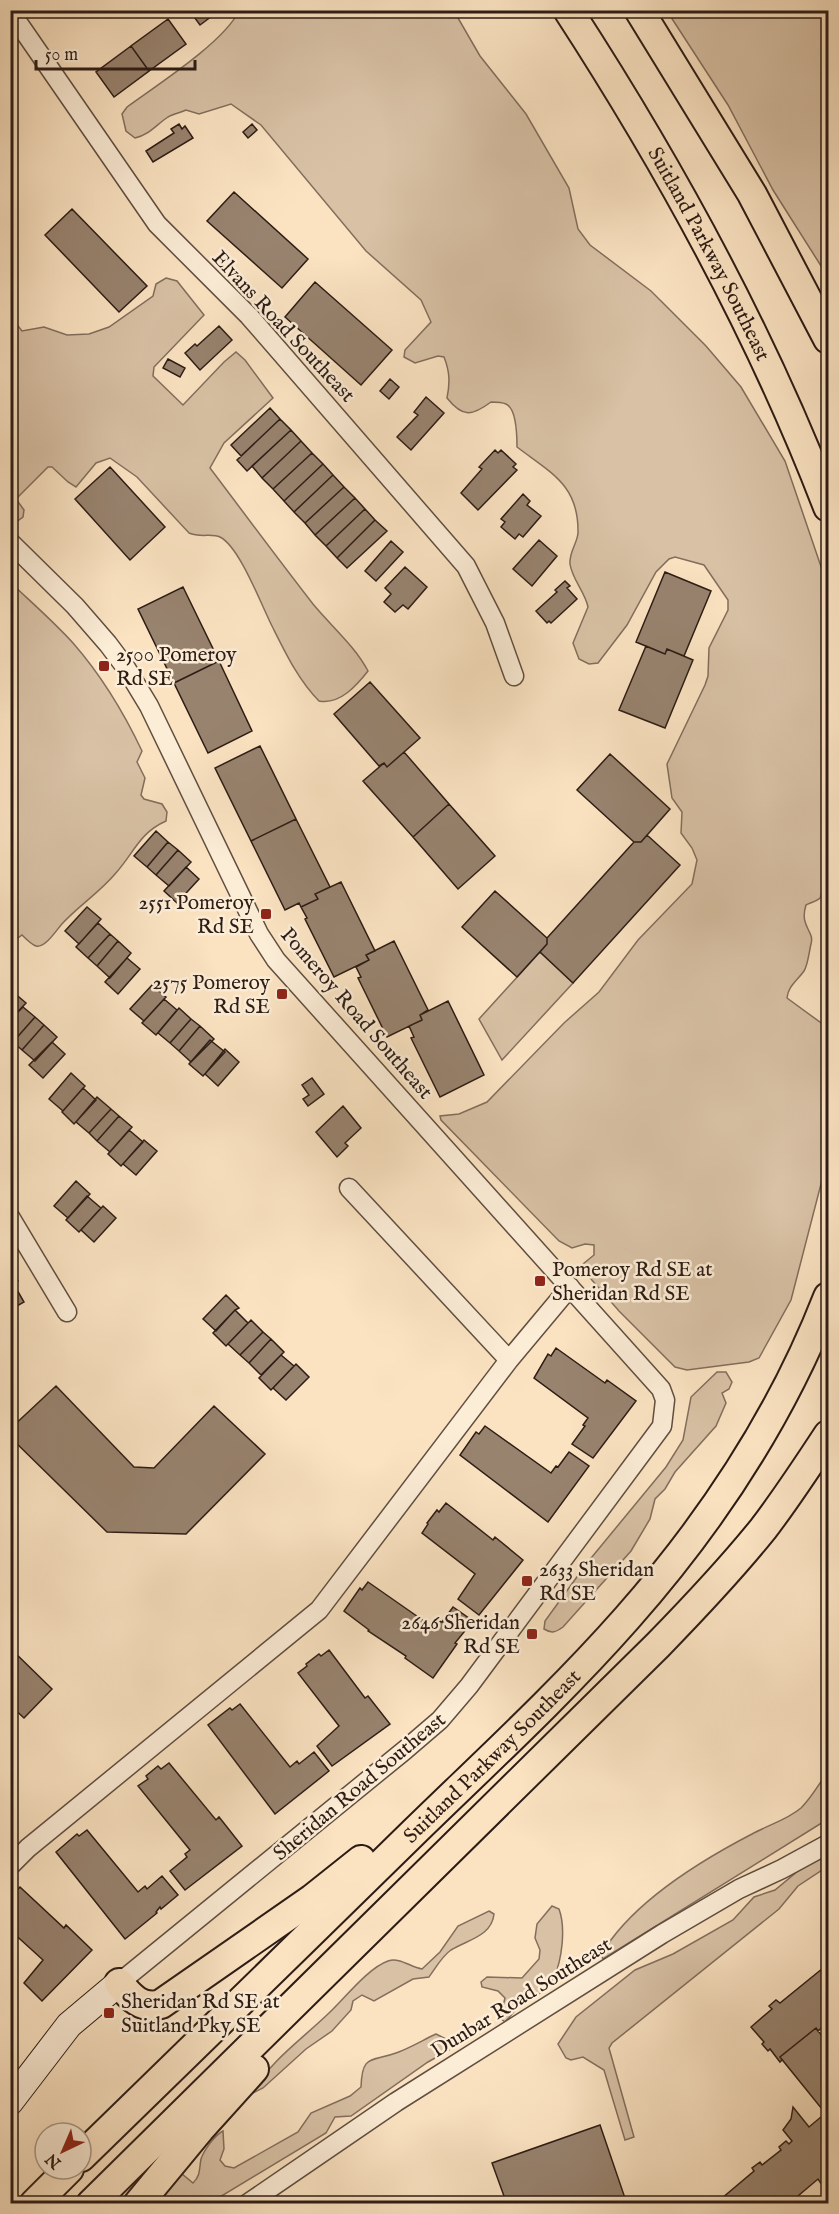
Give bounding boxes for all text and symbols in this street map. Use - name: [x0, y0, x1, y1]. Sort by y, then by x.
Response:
- scale bar: [36, 33, 195, 71]
- text: 50 m: [45, 44, 78, 67]
- street label: Suitland Parkway Southeast: [641, 143, 776, 366]
- street label: Elvans Road Southeast: [205, 245, 360, 409]
- place label: 2500 Pomeroy Rd SE: [116, 642, 237, 693]
- marker: 2500 Pomeroy Rd SE: [97, 659, 111, 673]
- place label: 2551 Pomeroy Rd SE: [139, 890, 255, 941]
- marker: 2551 Pomeroy Rd SE: [259, 907, 273, 921]
- street label: Pomeroy Road Southeast: [274, 922, 438, 1106]
- place label: 2575 Pomeroy Rd SE: [153, 970, 271, 1021]
- marker: 2575 Pomeroy Rd SE: [275, 987, 289, 1001]
- place label: Pomeroy Rd SE at Sheridan Rd SE: [552, 1257, 712, 1308]
- marker: Pomeroy Rd SE at Sheridan Rd SE: [533, 1274, 547, 1288]
- place label: 2633 Sheridan Rd SE: [539, 1557, 654, 1608]
- marker: 2633 Sheridan Rd SE: [520, 1574, 534, 1588]
- place label: 2646 Sheridan Rd SE: [401, 1610, 520, 1661]
- marker: 2646 Sheridan Rd SE: [525, 1627, 539, 1641]
- street label: Suitland Parkway Southeast: [398, 1664, 587, 1850]
- street label: Sheridan Road Southeast: [268, 1707, 452, 1867]
- street label: Dunbar Road Southeast: [426, 1932, 617, 2065]
- place label: Sheridan Rd SE at Suitland Pky SE: [121, 1989, 280, 2040]
- marker: Sheridan Rd SE at Suitland Pky SE: [102, 2006, 116, 2020]
- north arrow: [33, 2121, 93, 2181]
- text: N: [42, 2148, 67, 2173]

